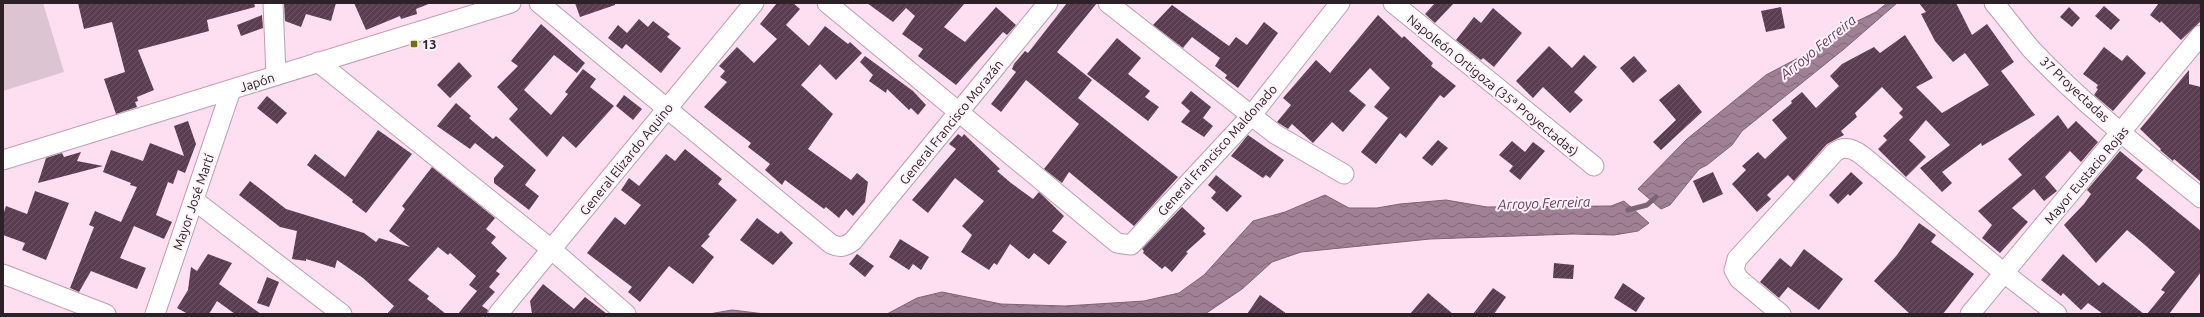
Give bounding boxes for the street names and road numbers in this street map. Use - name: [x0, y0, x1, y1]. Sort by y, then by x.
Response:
- street label: Napoleón Ortigoza (35ª Proyectadas): [1404, 12, 1581, 159]
- street label: 37 Proyectadas: [2038, 54, 2113, 125]
- street label: General Francisco Morazán: [896, 57, 1006, 187]
- street label: Japón: [238, 70, 276, 94]
- street label: General Francisco Maldonado: [1154, 82, 1280, 218]
- street label: General Elizardo Aquino: [577, 100, 675, 218]
- street label: Mayor Eustacio Rojas: [2041, 123, 2131, 226]
- street label: Mayor José Martí: [170, 151, 216, 252]

